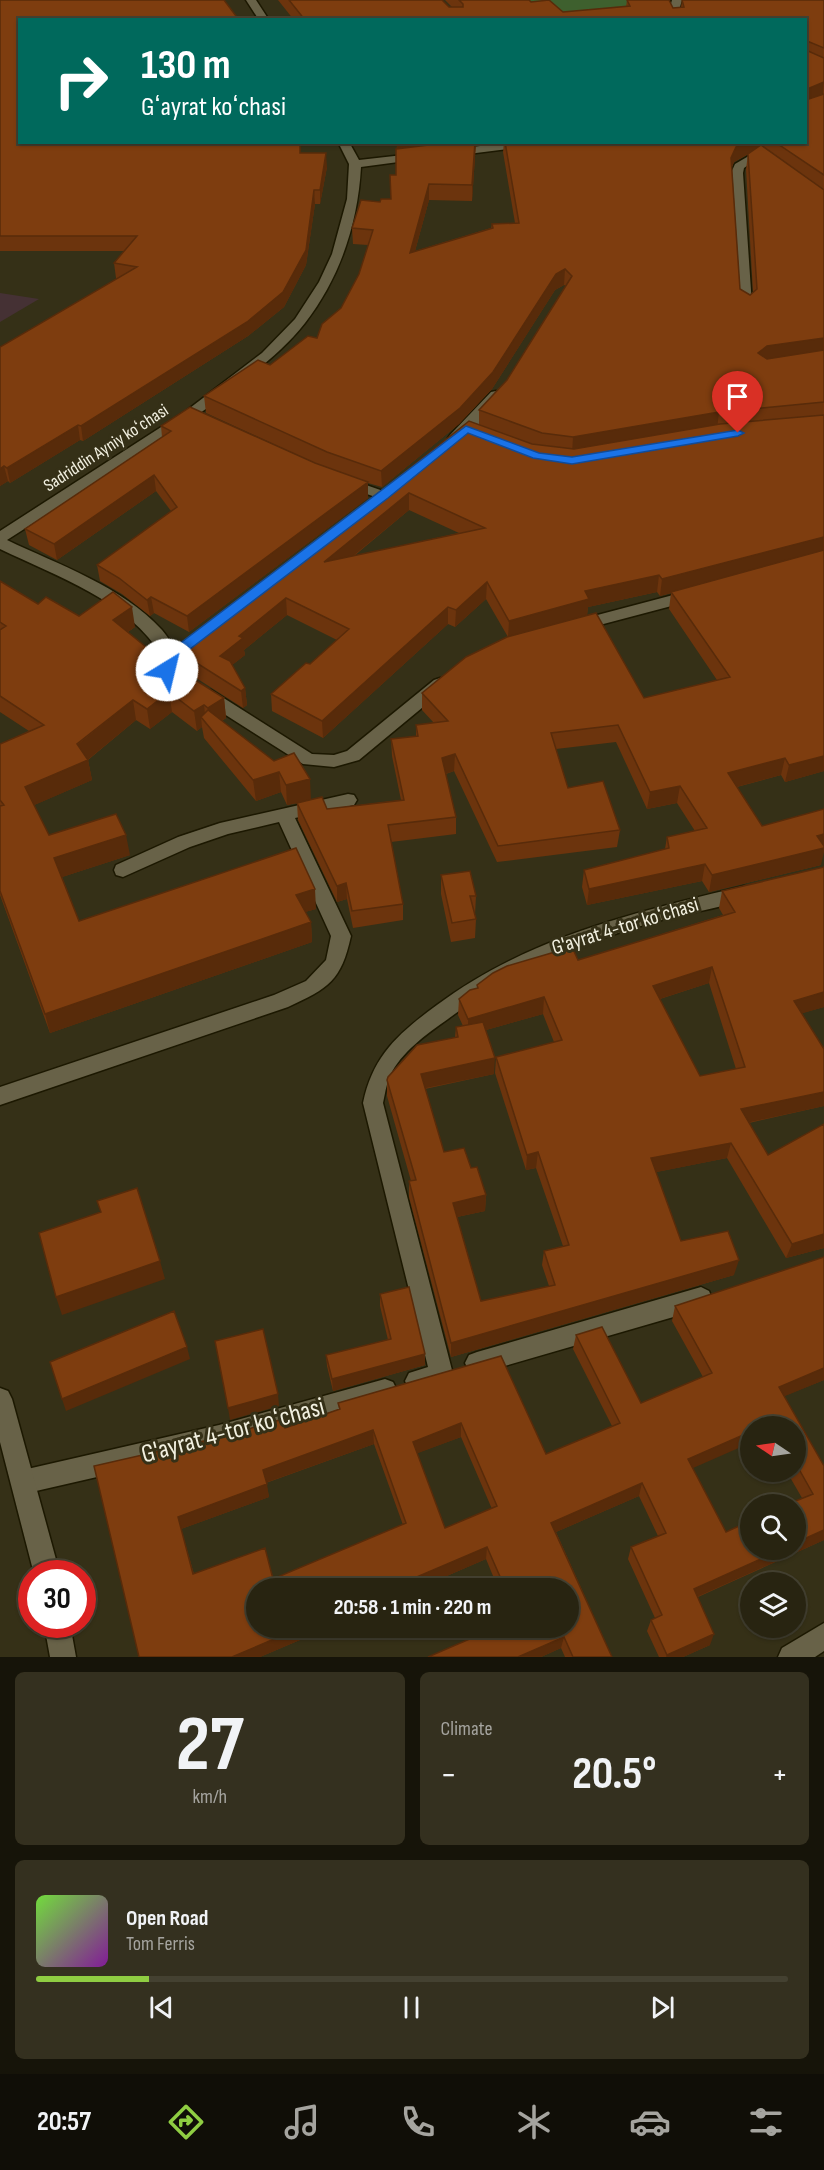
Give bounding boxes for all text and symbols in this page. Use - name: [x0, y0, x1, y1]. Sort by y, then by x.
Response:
- text: 130 m: [141, 40, 231, 91]
- icon: right: [42, 42, 120, 120]
- text: Gʻayrat koʻchasi: [141, 91, 286, 123]
- pin: [712, 371, 763, 433]
- icon: arrive: [721, 380, 754, 413]
- street label: Sadriddin Ayniy koʻchasi: [40, 400, 172, 496]
- position arrow: [135, 638, 199, 702]
- street label: G'ayrat 4-tor koʻchasi: [549, 892, 701, 960]
- street label: G'ayrat 4-tor koʻchasi: [138, 1392, 328, 1470]
- north arrow: [740, 1416, 806, 1482]
- map controls: [740, 1416, 806, 1638]
- button: search: [740, 1494, 806, 1560]
- speed limit sign: 30: [18, 1560, 96, 1638]
- button: layers: [740, 1572, 806, 1638]
- text: 20:58 · 1 min · 220 m: [334, 1594, 491, 1621]
- text: 27: [176, 1699, 244, 1792]
- text: Climate: [441, 1717, 493, 1741]
- text: 20.5°: [572, 1747, 656, 1802]
- text: −: [441, 1755, 457, 1795]
- text: +: [772, 1755, 788, 1795]
- text: km/h: [192, 1785, 227, 1809]
- text: Open Road: [126, 1905, 208, 1932]
- text: Tom Ferris: [126, 1932, 195, 1956]
- icon: previous: [145, 1991, 178, 2024]
- icon: pause: [395, 1991, 428, 2024]
- icon: next: [646, 1991, 679, 2024]
- icon: directions: [165, 2101, 207, 2143]
- icon: music: [281, 2101, 323, 2143]
- icon: phone: [397, 2101, 439, 2143]
- icon: climate: [513, 2101, 555, 2143]
- icon: car: [629, 2101, 671, 2143]
- icon: filters: [745, 2101, 787, 2143]
- text: 20:57: [37, 2106, 91, 2138]

